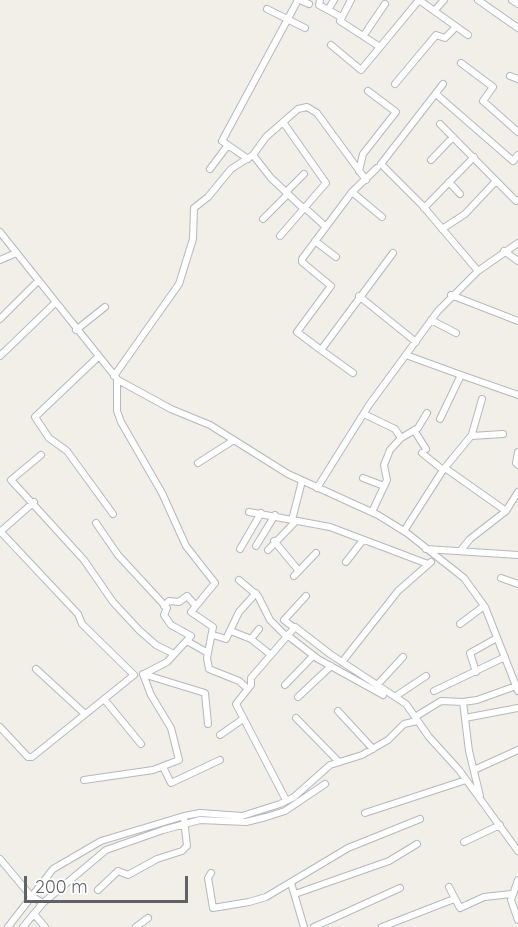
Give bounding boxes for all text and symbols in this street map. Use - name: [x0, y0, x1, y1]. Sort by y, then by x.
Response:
- scale bar: [27, 864, 190, 902]
- text: 200 m: [35, 875, 88, 898]

